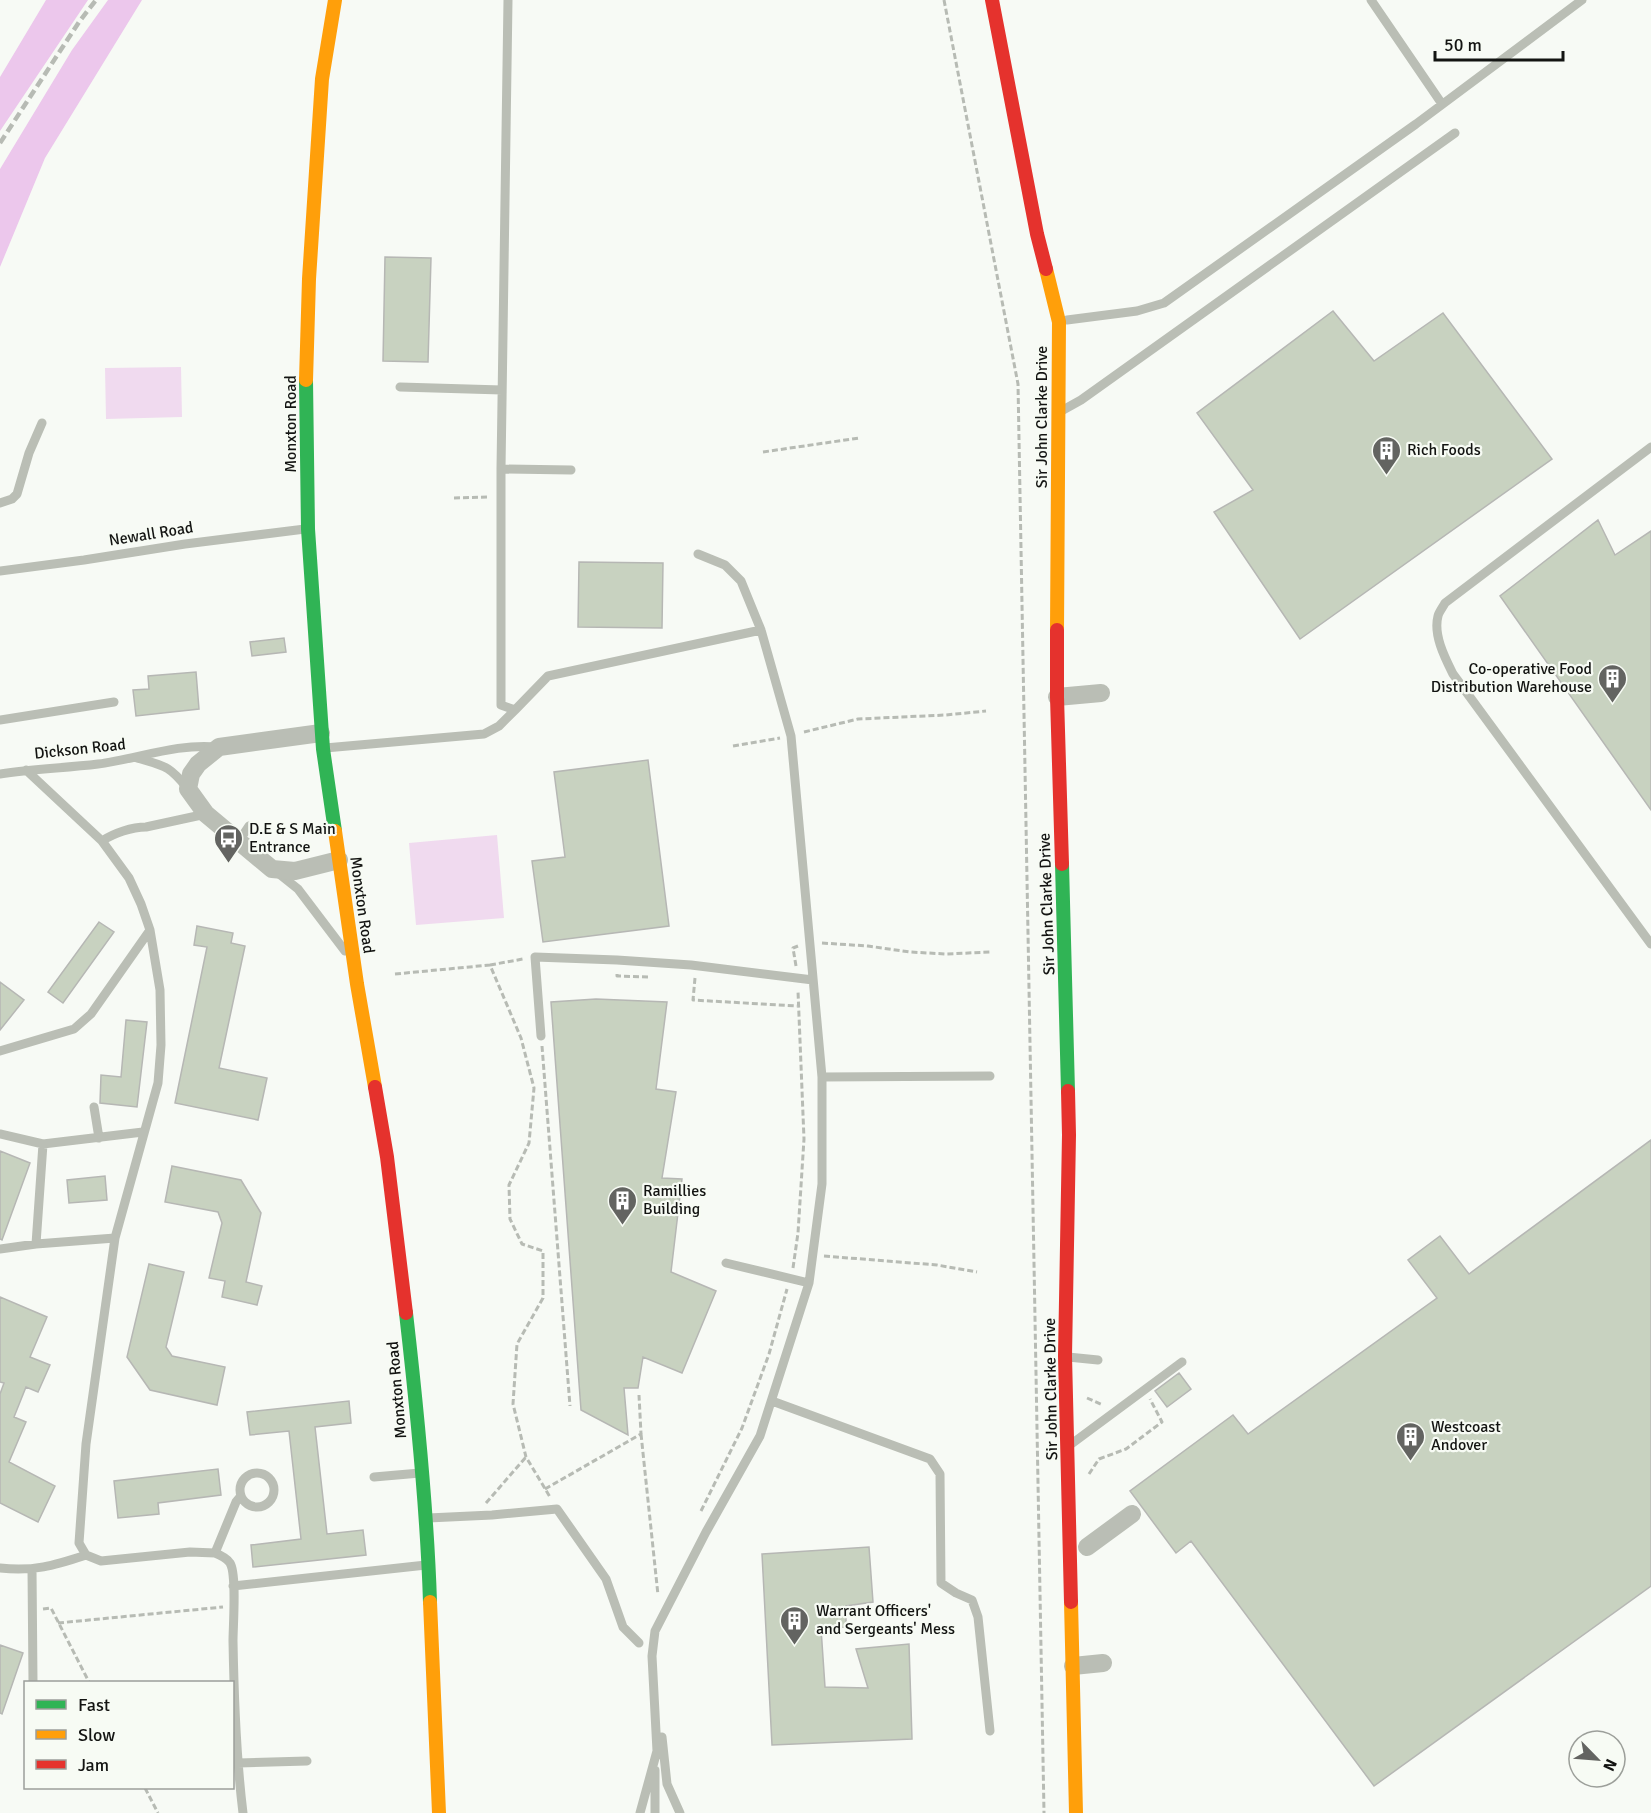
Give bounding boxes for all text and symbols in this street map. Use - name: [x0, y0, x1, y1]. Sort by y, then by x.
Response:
- scale bar: [1435, 24, 1562, 62]
- text: 50 m: [1444, 34, 1482, 56]
- street label: Sir John Clarke Drive: [1032, 346, 1052, 488]
- street label: Monxton Road: [281, 375, 301, 473]
- building icon: Rich Foods: [1370, 434, 1402, 476]
- place label: Rich Foods: [1407, 440, 1481, 460]
- street label: Newall Road: [107, 517, 195, 551]
- place label: Co-operative Food Distribution Warehouse: [1431, 659, 1592, 697]
- building icon: Co-operative Food Distribution Warehouse: [1597, 662, 1629, 704]
- street label: Dickson Road: [33, 734, 127, 764]
- place label: D.E & S Main Entrance: [249, 819, 336, 857]
- bus stop icon: D.E & S Main Entrance: [212, 822, 244, 864]
- street label: Sir John Clarke Drive: [1035, 832, 1059, 976]
- street label: Monxton Road: [345, 855, 379, 955]
- place label: Ramillies Building: [643, 1181, 706, 1219]
- building icon: Ramillies Building: [606, 1184, 638, 1226]
- street label: Sir John Clarke Drive: [1040, 1318, 1062, 1460]
- street label: Monxton Road: [383, 1340, 411, 1440]
- place label: Westcoast Andover: [1431, 1417, 1501, 1455]
- building icon: Westcoast Andover: [1394, 1420, 1426, 1462]
- place label: Warrant Officers' and Sergeants' Mess: [816, 1601, 955, 1639]
- building icon: Warrant Officers' and Sergeants' Mess: [779, 1604, 811, 1646]
- legend: [24, 1681, 234, 1789]
- text: Fast: [78, 1694, 110, 1716]
- text: Slow: [78, 1724, 115, 1746]
- north arrow: [1567, 1729, 1627, 1789]
- text: Jam: [78, 1754, 109, 1776]
- text: N: [1598, 1756, 1621, 1774]

